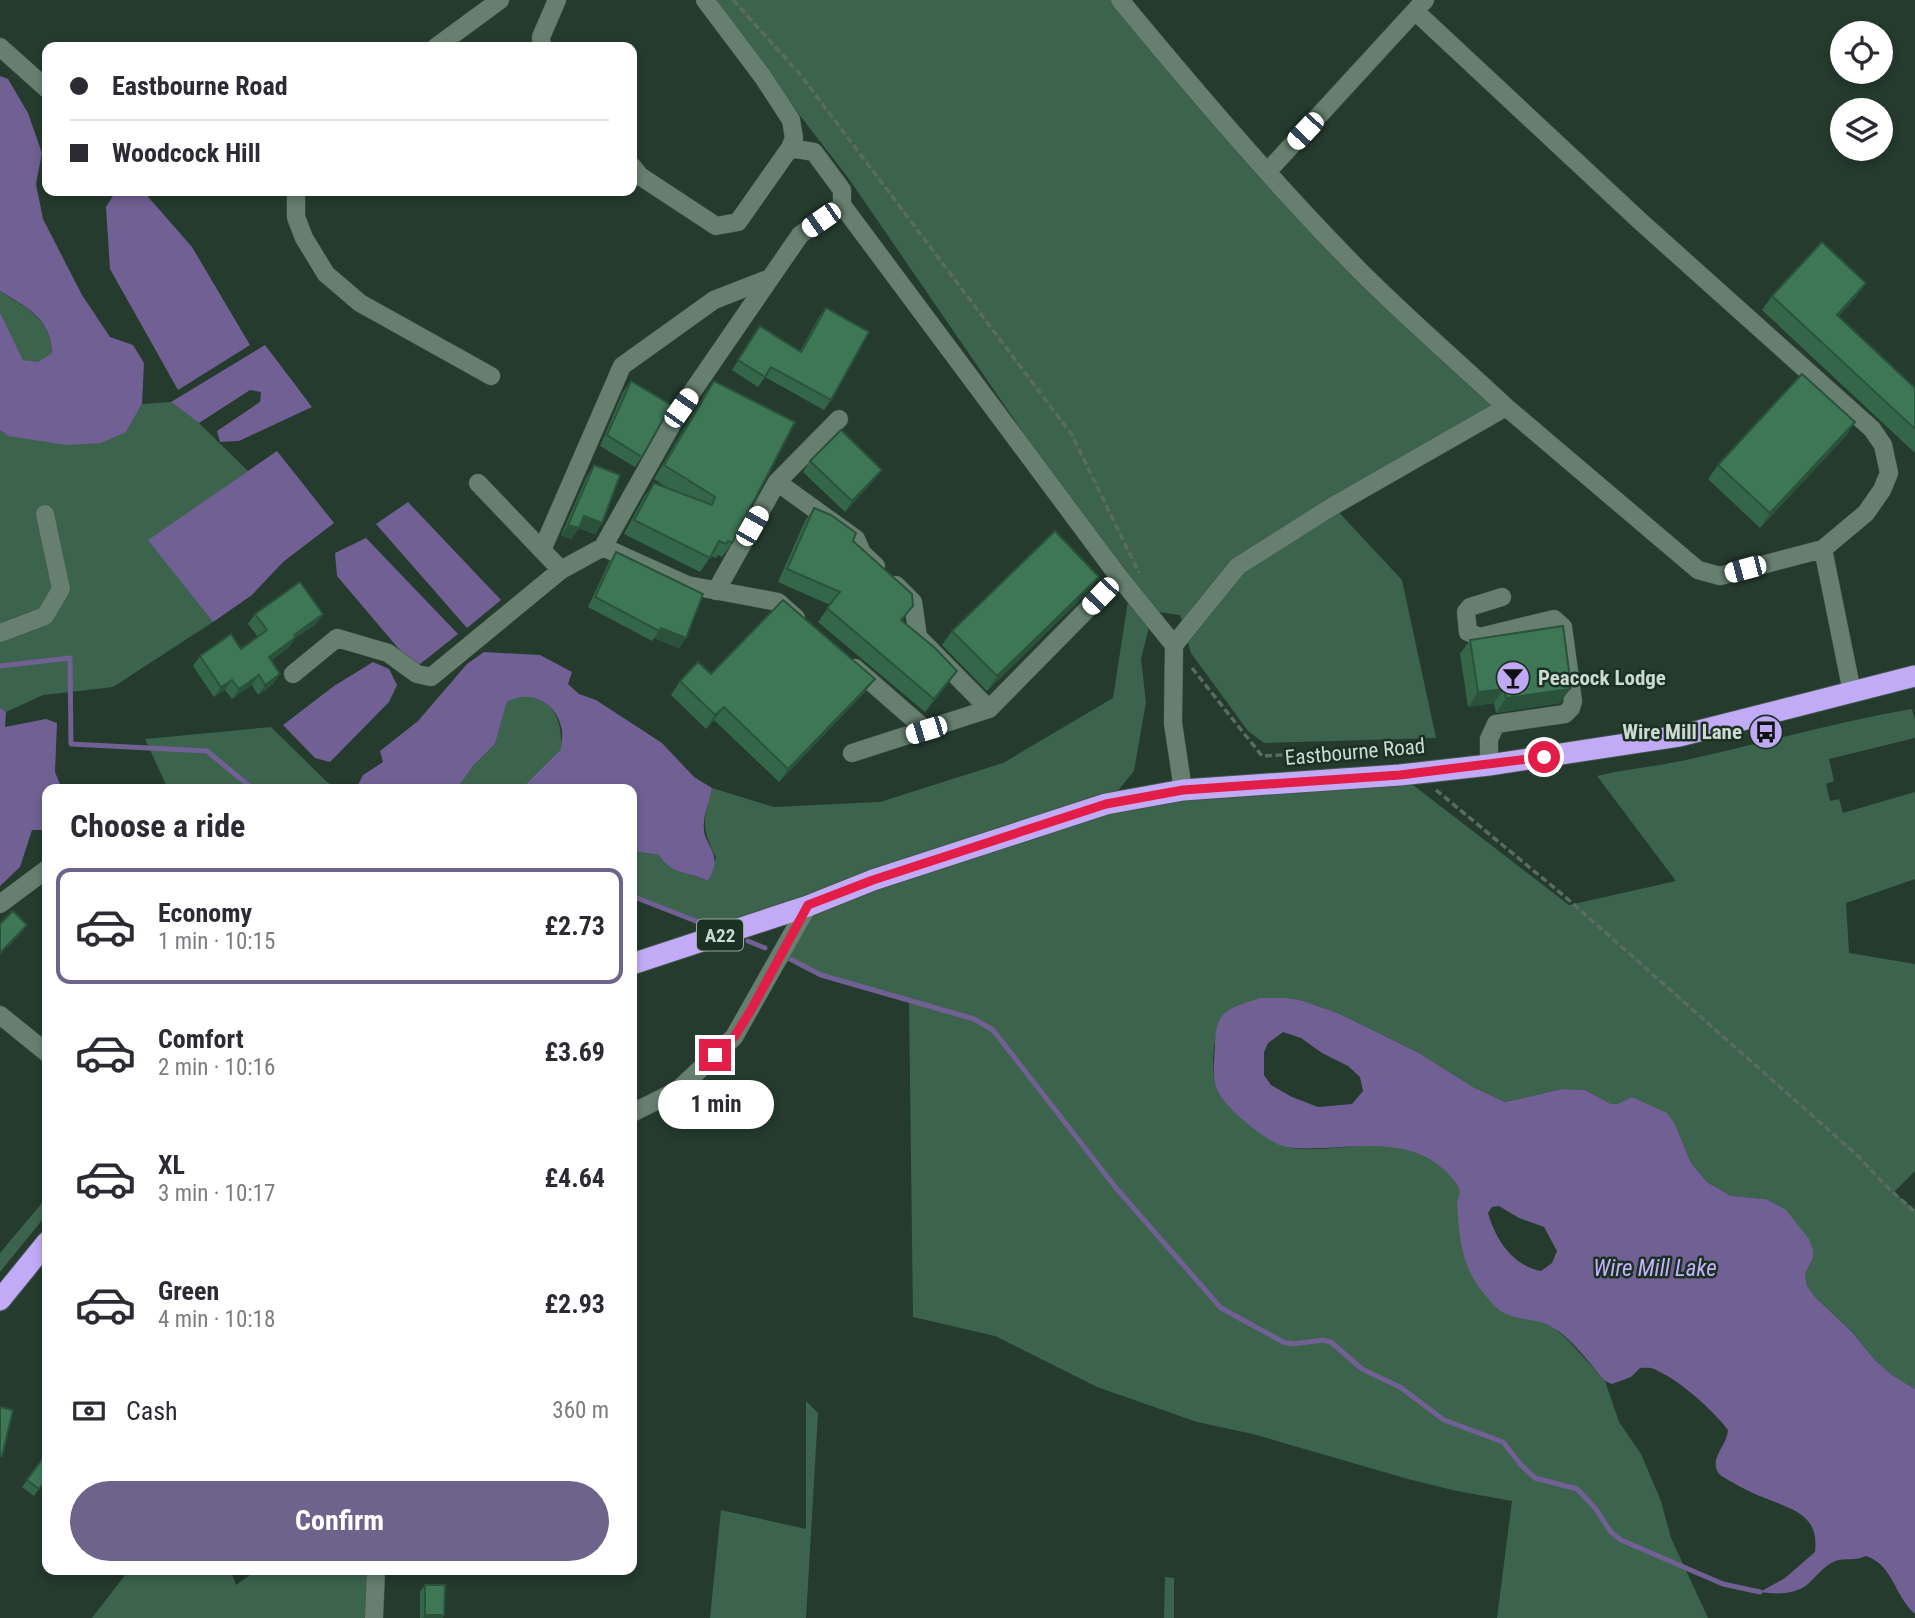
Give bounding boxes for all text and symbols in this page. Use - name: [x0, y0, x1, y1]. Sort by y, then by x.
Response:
- map controls: [1830, 21, 1893, 161]
- button: locate: [1830, 21, 1893, 84]
- text: Eastbourne Road: [112, 71, 288, 101]
- button: layers: [1830, 98, 1893, 161]
- car: [1283, 108, 1328, 154]
- text: Woodcock Hill: [112, 138, 261, 168]
- car: [798, 199, 845, 241]
- car: [661, 385, 702, 431]
- car: [733, 503, 772, 549]
- car: [1722, 553, 1769, 585]
- car: [1078, 574, 1123, 618]
- bar icon: Peacock Lodge: [1494, 659, 1532, 697]
- place label: Peacock Lodge: [1538, 666, 1666, 690]
- bus stop icon: Wire Mill Lane: [1747, 713, 1785, 751]
- car: [903, 714, 950, 746]
- place label: Wire Mill Lane: [1622, 720, 1742, 744]
- street label: Eastbourne Road: [1284, 734, 1426, 770]
- route start: [1528, 741, 1560, 773]
- text: Choose a ride: [70, 807, 245, 845]
- icon: car: [74, 895, 137, 958]
- text: Economy: [158, 898, 252, 928]
- text: £2.73: [544, 911, 605, 941]
- road number: A22: [697, 920, 743, 951]
- text: 1 min · 10:15: [158, 928, 275, 955]
- icon: car: [74, 1021, 137, 1084]
- text: Comfort: [158, 1024, 244, 1054]
- text: £3.69: [544, 1037, 605, 1067]
- route end: [699, 1039, 731, 1071]
- text: 2 min · 10:16: [158, 1054, 275, 1081]
- callout: 1 min: [657, 1080, 773, 1128]
- text: 1 min: [690, 1091, 742, 1118]
- icon: car: [74, 1147, 137, 1210]
- text: XL: [158, 1150, 185, 1180]
- text: £4.64: [544, 1163, 605, 1193]
- text: 3 min · 10:17: [158, 1180, 275, 1207]
- water label: Wire Mill Lake: [1593, 1255, 1717, 1282]
- icon: car: [74, 1273, 137, 1336]
- text: Green: [158, 1276, 219, 1306]
- text: £2.93: [544, 1289, 605, 1319]
- text: 4 min · 10:18: [158, 1306, 275, 1333]
- icon: cash: [70, 1392, 108, 1430]
- text: Cash: [126, 1396, 178, 1426]
- text: 360 m: [552, 1397, 609, 1424]
- button: Confirm: [70, 1481, 609, 1561]

